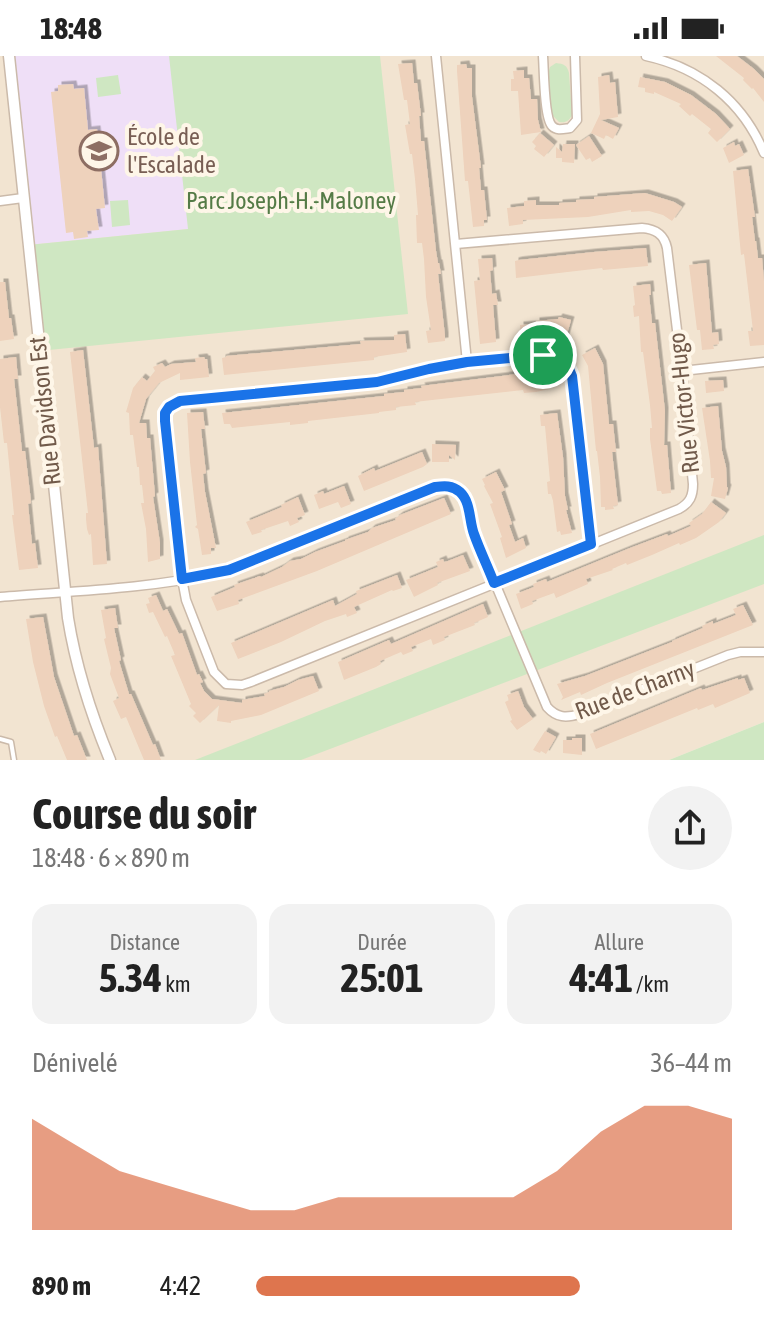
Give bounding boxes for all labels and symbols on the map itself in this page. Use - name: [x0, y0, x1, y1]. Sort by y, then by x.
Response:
- place label: École de l'Escalade: [127, 123, 216, 178]
- school or university icon: École de l'Escalade: [78, 130, 120, 172]
- park label: Parc Joseph-H.-Maloney: [186, 187, 396, 214]
- pin: [509, 321, 577, 389]
- street label: Rue Victor-Hugo: [663, 331, 704, 475]
- street label: Rue Davidson Est: [23, 335, 66, 487]
- street label: Rue de Charny: [571, 654, 698, 725]

